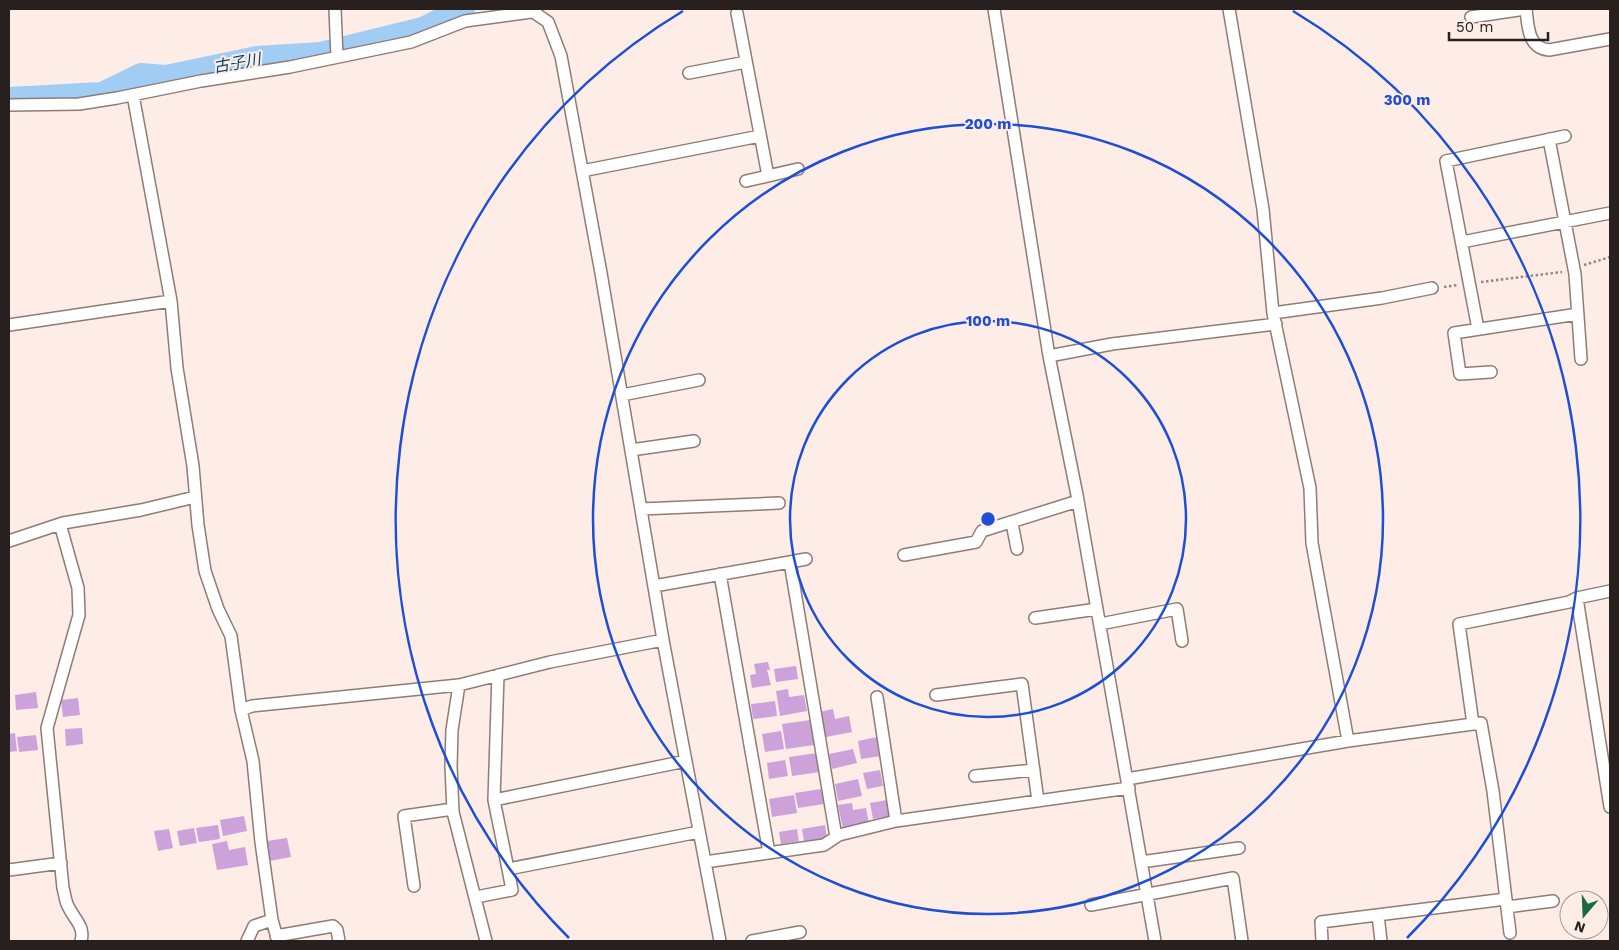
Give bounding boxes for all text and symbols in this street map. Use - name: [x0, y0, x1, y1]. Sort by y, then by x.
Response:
- scale bar: [1449, 10, 1548, 42]
- text: 50 m: [1456, 18, 1493, 36]
- water label: 古子川: [212, 49, 264, 77]
- text: 300 m: [1384, 91, 1430, 109]
- text: 200 m: [965, 115, 1011, 133]
- text: 100 m: [966, 312, 1010, 330]
- centre of rings: [979, 510, 997, 528]
- north arrow: [1559, 890, 1609, 940]
- text: N: [1572, 918, 1587, 937]

